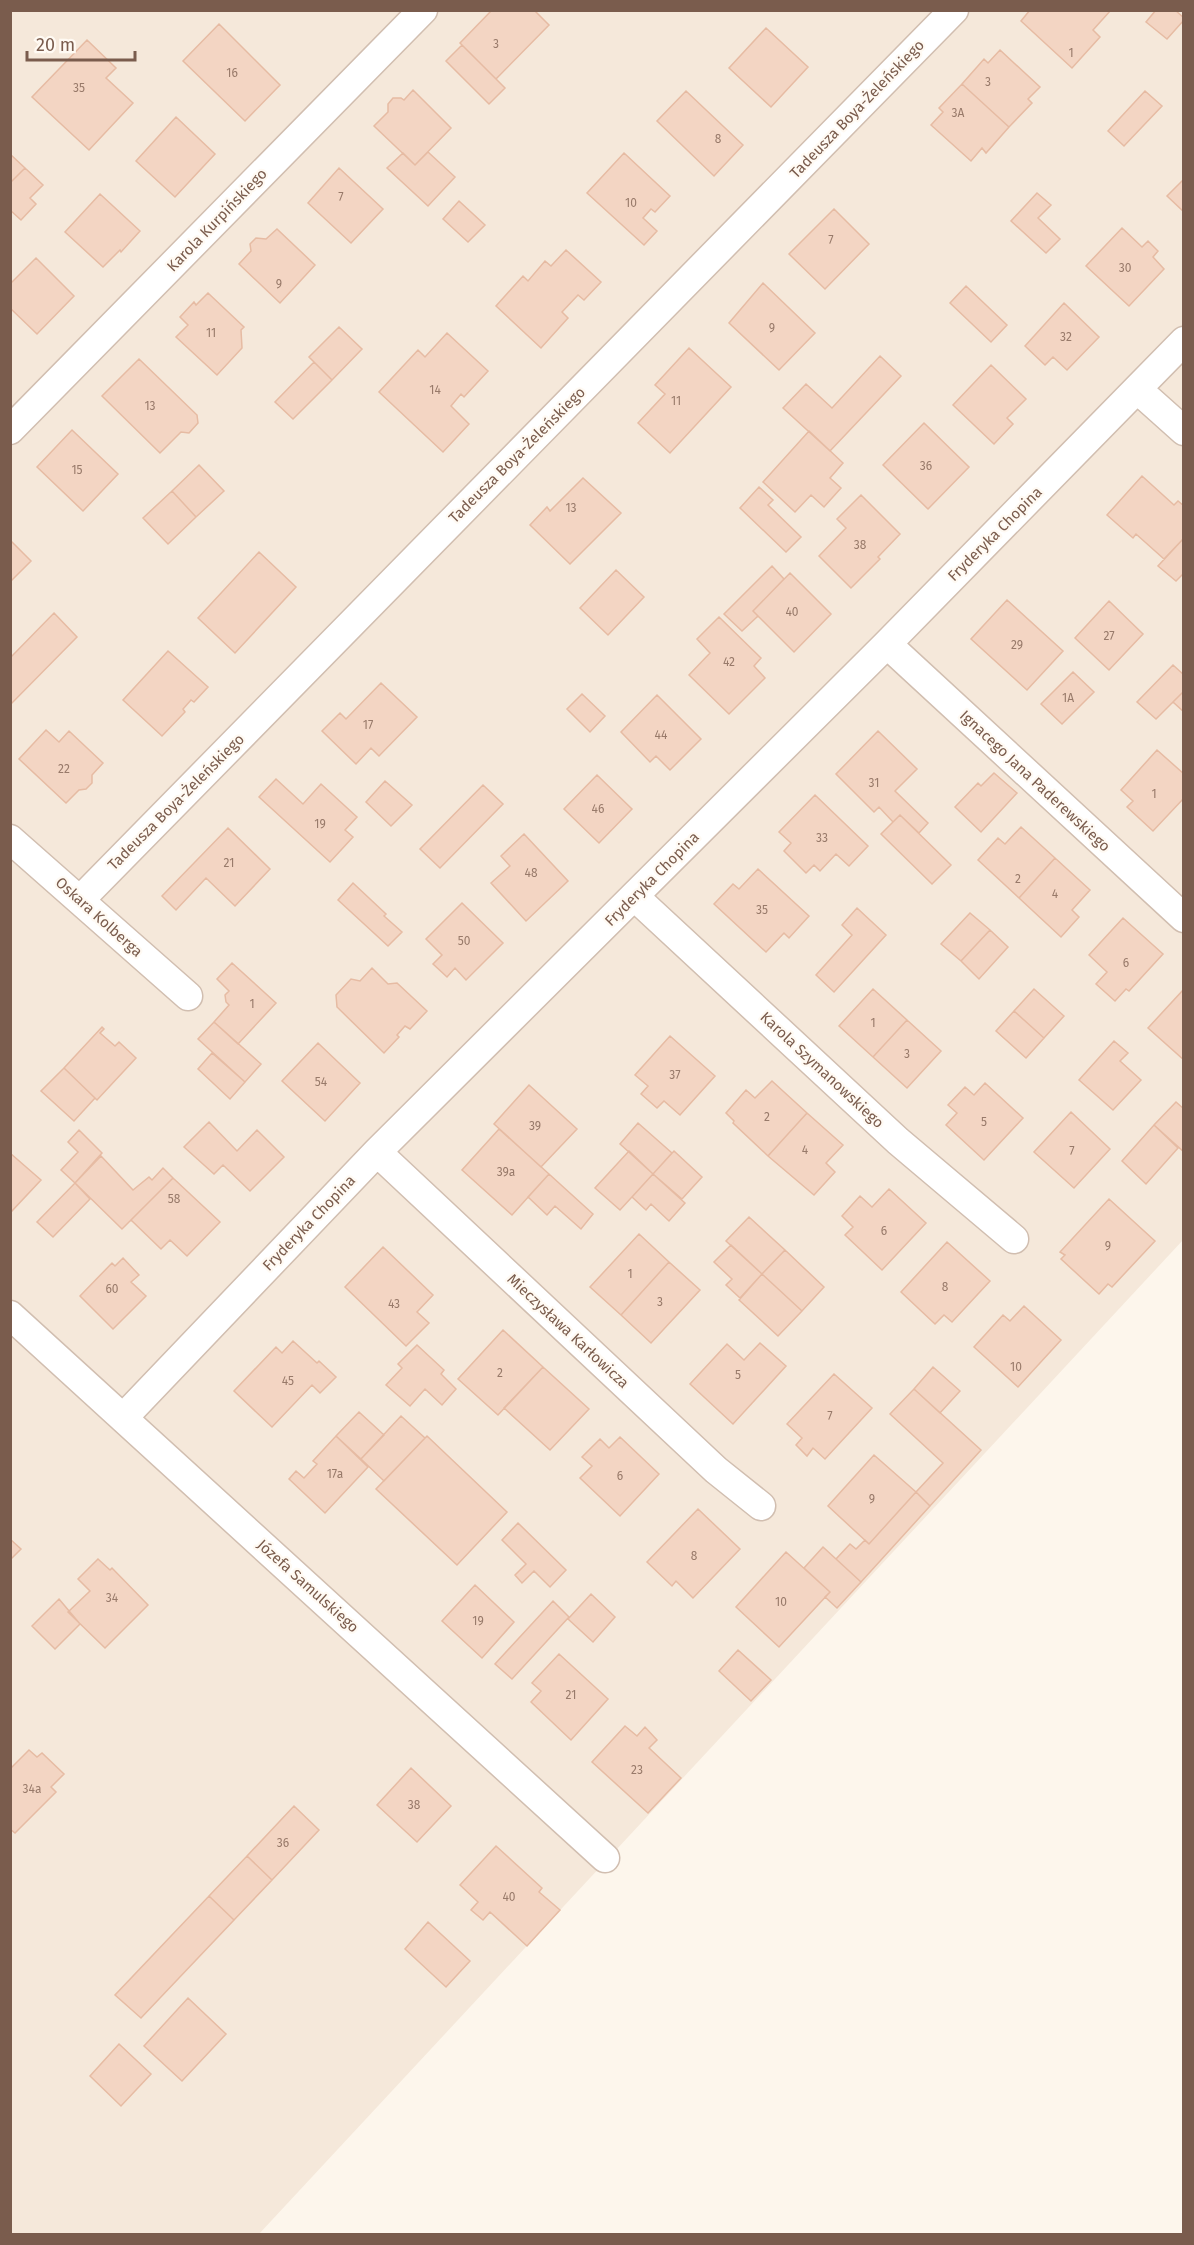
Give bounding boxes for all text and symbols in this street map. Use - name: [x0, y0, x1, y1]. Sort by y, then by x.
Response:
- scale bar: [27, 24, 135, 62]
- text: 20 m: [36, 34, 75, 56]
- street label: Tadeusza Boya-Żeleńskiego: [786, 36, 928, 182]
- house number: 3: [493, 37, 499, 51]
- house number: 1: [1068, 46, 1074, 60]
- house number: 16: [226, 66, 238, 80]
- house number: 3: [985, 75, 991, 89]
- house number: 35: [73, 81, 85, 95]
- house number: 3A: [952, 106, 965, 120]
- house number: 8: [715, 132, 722, 146]
- street label: Karola Kurpińskiego: [163, 165, 271, 275]
- house number: 7: [338, 190, 344, 204]
- house number: 10: [625, 196, 637, 210]
- house number: 7: [828, 233, 834, 247]
- house number: 30: [1119, 261, 1132, 275]
- house number: 9: [276, 277, 282, 291]
- house number: 9: [769, 321, 775, 335]
- house number: 11: [206, 326, 216, 340]
- house number: 32: [1060, 330, 1072, 344]
- house number: 14: [429, 383, 441, 397]
- street label: Tadeusza Boya-Żeleńskiego: [445, 383, 589, 527]
- house number: 11: [671, 394, 681, 408]
- house number: 13: [144, 399, 156, 413]
- house number: 36: [920, 459, 932, 473]
- house number: 15: [71, 463, 83, 477]
- street label: Fryderyka Chopina: [944, 483, 1046, 585]
- house number: 13: [565, 501, 577, 515]
- house number: 38: [854, 538, 867, 552]
- house number: 40: [785, 605, 799, 619]
- house number: 27: [1103, 629, 1115, 643]
- house number: 29: [1011, 638, 1023, 652]
- house number: 42: [723, 655, 735, 669]
- house number: 1A: [1062, 691, 1074, 705]
- street label: Ignacego Jana Paderewskiego: [956, 707, 1114, 855]
- house number: 17: [363, 718, 373, 732]
- house number: 44: [655, 728, 668, 742]
- street label: Tadeusza Boya-Żeleńskiego: [104, 730, 248, 874]
- house number: 22: [58, 762, 70, 776]
- house number: 31: [869, 776, 879, 790]
- house number: 1: [1151, 787, 1157, 801]
- house number: 46: [592, 802, 604, 816]
- house number: 19: [314, 817, 326, 831]
- street label: Fryderyka Chopina: [601, 828, 703, 930]
- house number: 33: [816, 831, 828, 845]
- house number: 21: [224, 856, 234, 870]
- house number: 48: [525, 866, 538, 880]
- house number: 2: [1015, 872, 1021, 886]
- street label: Oskara Kolberga: [52, 873, 146, 961]
- house number: 4: [1052, 887, 1059, 901]
- house number: 35: [756, 903, 768, 917]
- house number: 50: [458, 934, 471, 948]
- house number: 6: [1123, 956, 1129, 970]
- house number: 1: [249, 997, 255, 1011]
- street label: Karola Szymanowskiego: [757, 1008, 887, 1132]
- house number: 1: [870, 1016, 876, 1030]
- house number: 3: [904, 1047, 910, 1061]
- house number: 37: [669, 1068, 681, 1082]
- house number: 54: [315, 1075, 328, 1089]
- house number: 2: [764, 1110, 770, 1124]
- house number: 5: [981, 1115, 987, 1129]
- house number: 39: [529, 1119, 541, 1133]
- house number: 4: [802, 1143, 809, 1157]
- house number: 7: [1069, 1144, 1075, 1158]
- house number: 39a: [497, 1165, 515, 1179]
- street label: Fryderyka Chopina: [259, 1172, 359, 1274]
- house number: 58: [168, 1192, 181, 1206]
- house number: 6: [881, 1224, 887, 1238]
- house number: 9: [1105, 1239, 1111, 1253]
- house number: 1: [627, 1267, 633, 1281]
- street label: Mieczysława Karłowicza: [503, 1270, 633, 1392]
- house number: 8: [942, 1280, 949, 1294]
- house number: 60: [105, 1282, 119, 1296]
- house number: 3: [657, 1295, 663, 1309]
- house number: 43: [388, 1297, 400, 1311]
- house number: 10: [1010, 1360, 1022, 1374]
- house number: 2: [497, 1366, 503, 1380]
- house number: 5: [735, 1368, 741, 1382]
- house number: 45: [282, 1374, 294, 1388]
- house number: 7: [827, 1409, 833, 1423]
- house number: 17a: [327, 1467, 343, 1481]
- house number: 6: [617, 1469, 623, 1483]
- house number: 9: [869, 1492, 875, 1506]
- street label: Józefa Samulskiego: [254, 1536, 362, 1636]
- house number: 8: [691, 1549, 698, 1563]
- house number: 34: [106, 1591, 119, 1605]
- house number: 10: [775, 1595, 787, 1609]
- house number: 19: [472, 1614, 484, 1628]
- house number: 21: [566, 1688, 576, 1702]
- house number: 23: [631, 1763, 643, 1777]
- house number: 34a: [23, 1782, 41, 1796]
- house number: 38: [408, 1798, 421, 1812]
- house number: 36: [277, 1836, 289, 1850]
- house number: 40: [502, 1890, 516, 1904]

